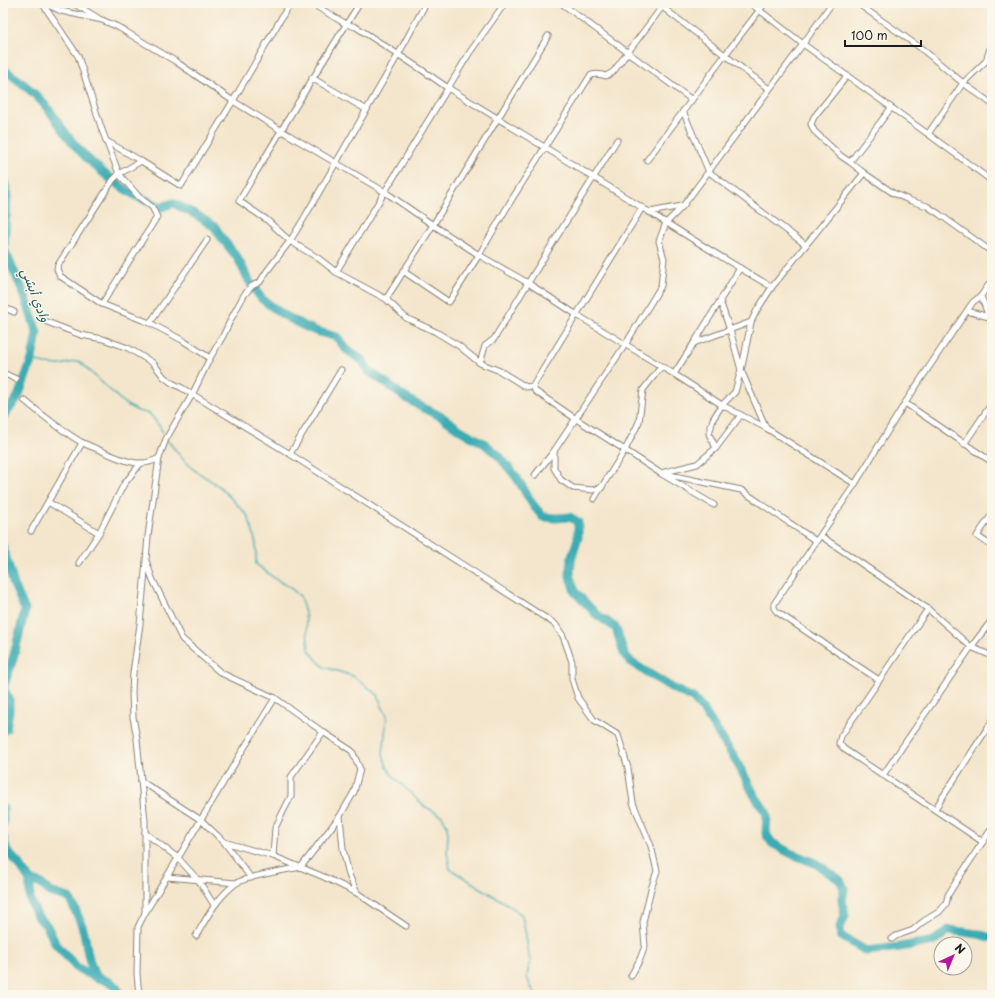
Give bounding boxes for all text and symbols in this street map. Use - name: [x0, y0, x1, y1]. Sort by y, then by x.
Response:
- scale bar: [845, 22, 921, 48]
- text: 100 m: [851, 26, 888, 44]
- water label: وادي أبشي: [15, 265, 55, 326]
- north arrow: [933, 936, 973, 976]
- text: N: [951, 939, 970, 958]

